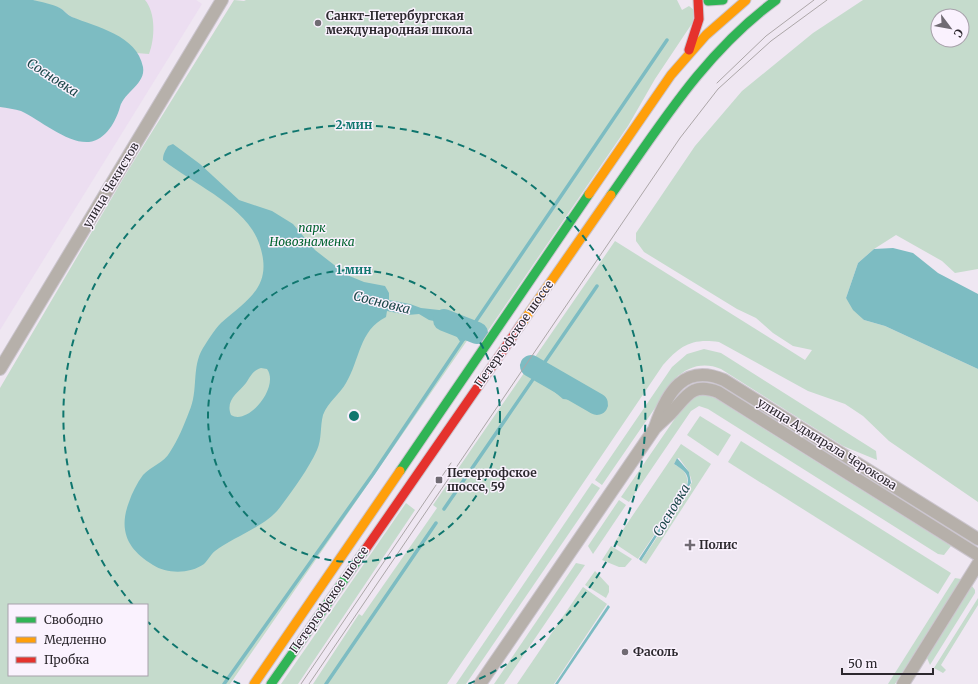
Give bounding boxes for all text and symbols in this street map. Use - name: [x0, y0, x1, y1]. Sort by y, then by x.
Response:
- place label: Санкт-Петербургская международная школа: [326, 8, 473, 37]
- north arrow: [930, 8, 970, 48]
- marker: Санкт-Петербургская международная школа: [313, 18, 323, 28]
- text: С: [951, 26, 966, 40]
- water label: Сосновка: [24, 54, 82, 100]
- text: 2 мин: [336, 117, 373, 132]
- street label: улица Чекистов: [79, 139, 142, 230]
- park label: парк Новознаменка: [269, 220, 355, 249]
- text: 1 мин: [336, 262, 372, 277]
- street label: Петергофское шоссе: [471, 277, 556, 390]
- water label: Сосновка: [352, 287, 412, 318]
- street label: улица Адмирала Черокова: [755, 394, 900, 493]
- centre of rings: [347, 409, 361, 423]
- place label: Петергофское шоссе, 59: [447, 465, 537, 494]
- marker: Петергофское шоссе, 59: [434, 475, 444, 485]
- water label: Сосновка: [649, 481, 694, 540]
- place label: Полис: [699, 537, 738, 552]
- marker: Полис: [684, 539, 696, 551]
- street label: Петергофское шоссе: [286, 543, 371, 656]
- legend: [8, 604, 148, 676]
- text: Свободно: [44, 612, 103, 627]
- text: Медленно: [44, 632, 106, 647]
- place label: Фасоль: [633, 644, 678, 659]
- marker: Фасоль: [620, 647, 630, 657]
- scale bar: [842, 650, 933, 676]
- text: Пробка: [44, 652, 90, 667]
- text: 50 m: [848, 656, 877, 671]

